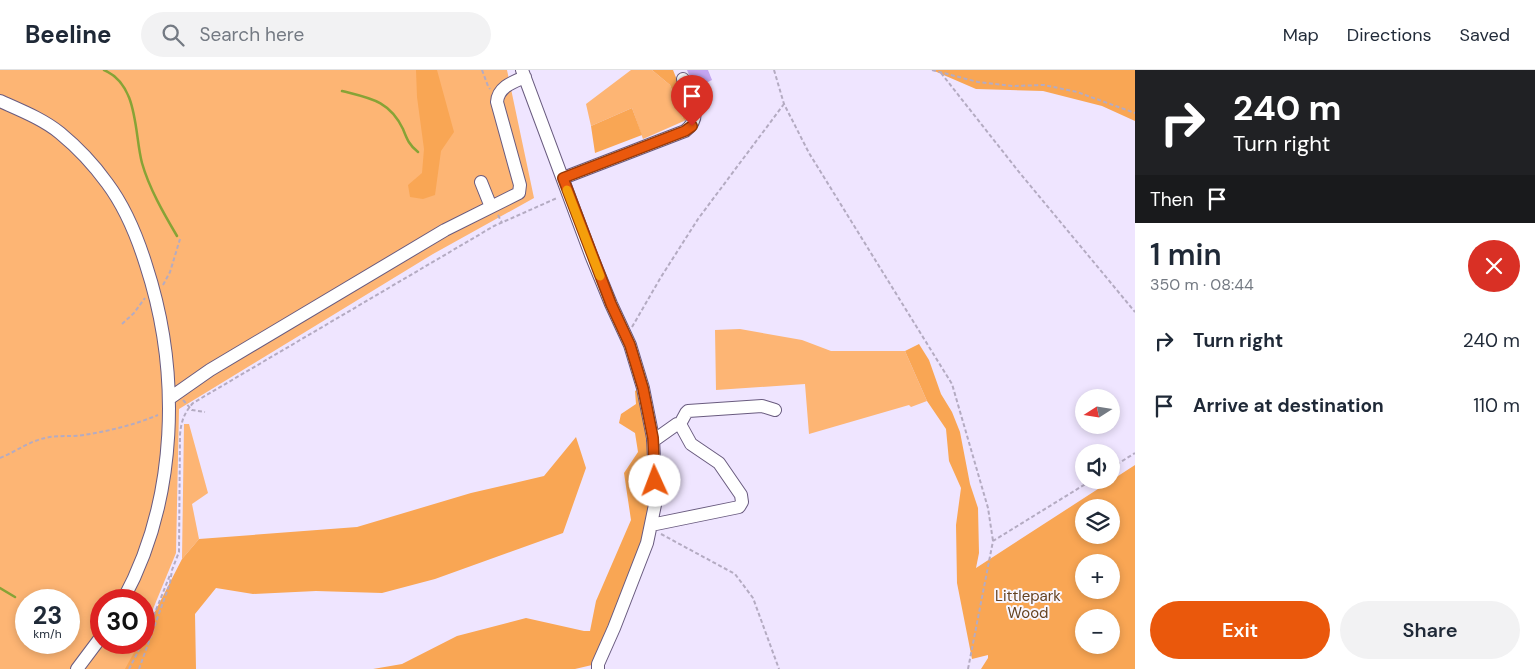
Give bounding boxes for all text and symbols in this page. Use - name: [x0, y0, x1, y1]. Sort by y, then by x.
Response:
- search box: [141, 12, 491, 57]
- text: Beeline: [25, 19, 111, 50]
- icon: search: [159, 21, 187, 49]
- text: Search here: [199, 22, 304, 47]
- text: Map: [1283, 23, 1319, 47]
- text: Directions: [1347, 23, 1432, 47]
- text: Saved: [1460, 23, 1510, 47]
- pin: [671, 75, 713, 126]
- icon: arrive: [678, 82, 706, 110]
- text: 240 m: [1233, 85, 1342, 131]
- icon: right: [1150, 90, 1215, 155]
- text: Turn right: [1233, 129, 1330, 158]
- icon: arrive: [1203, 185, 1231, 213]
- text: Then: [1150, 187, 1193, 212]
- text: 1 min: [1150, 235, 1222, 274]
- button: close: [1468, 240, 1520, 292]
- text: 350 m · 08:44: [1150, 274, 1254, 295]
- icon: right: [1150, 327, 1178, 355]
- text: Turn right: [1193, 328, 1283, 353]
- text: 240 m: [1463, 328, 1520, 353]
- north arrow: [1075, 389, 1120, 434]
- map controls: [1075, 389, 1120, 654]
- icon: arrive: [1150, 392, 1178, 420]
- text: Arrive at destination: [1193, 393, 1384, 418]
- text: 110 m: [1473, 393, 1520, 418]
- button: sound: [1075, 444, 1120, 489]
- position arrow: [628, 454, 680, 506]
- button: layers: [1075, 499, 1120, 544]
- button: +: [1075, 554, 1120, 599]
- park label: Littlepark Wood: [995, 586, 1061, 623]
- speed limit sign: 30: [90, 589, 155, 654]
- text: 23: [33, 599, 62, 632]
- button: Exit: [1150, 601, 1330, 659]
- button: Share: [1340, 601, 1520, 659]
- button: −: [1075, 609, 1120, 654]
- text: km/h: [33, 626, 62, 642]

